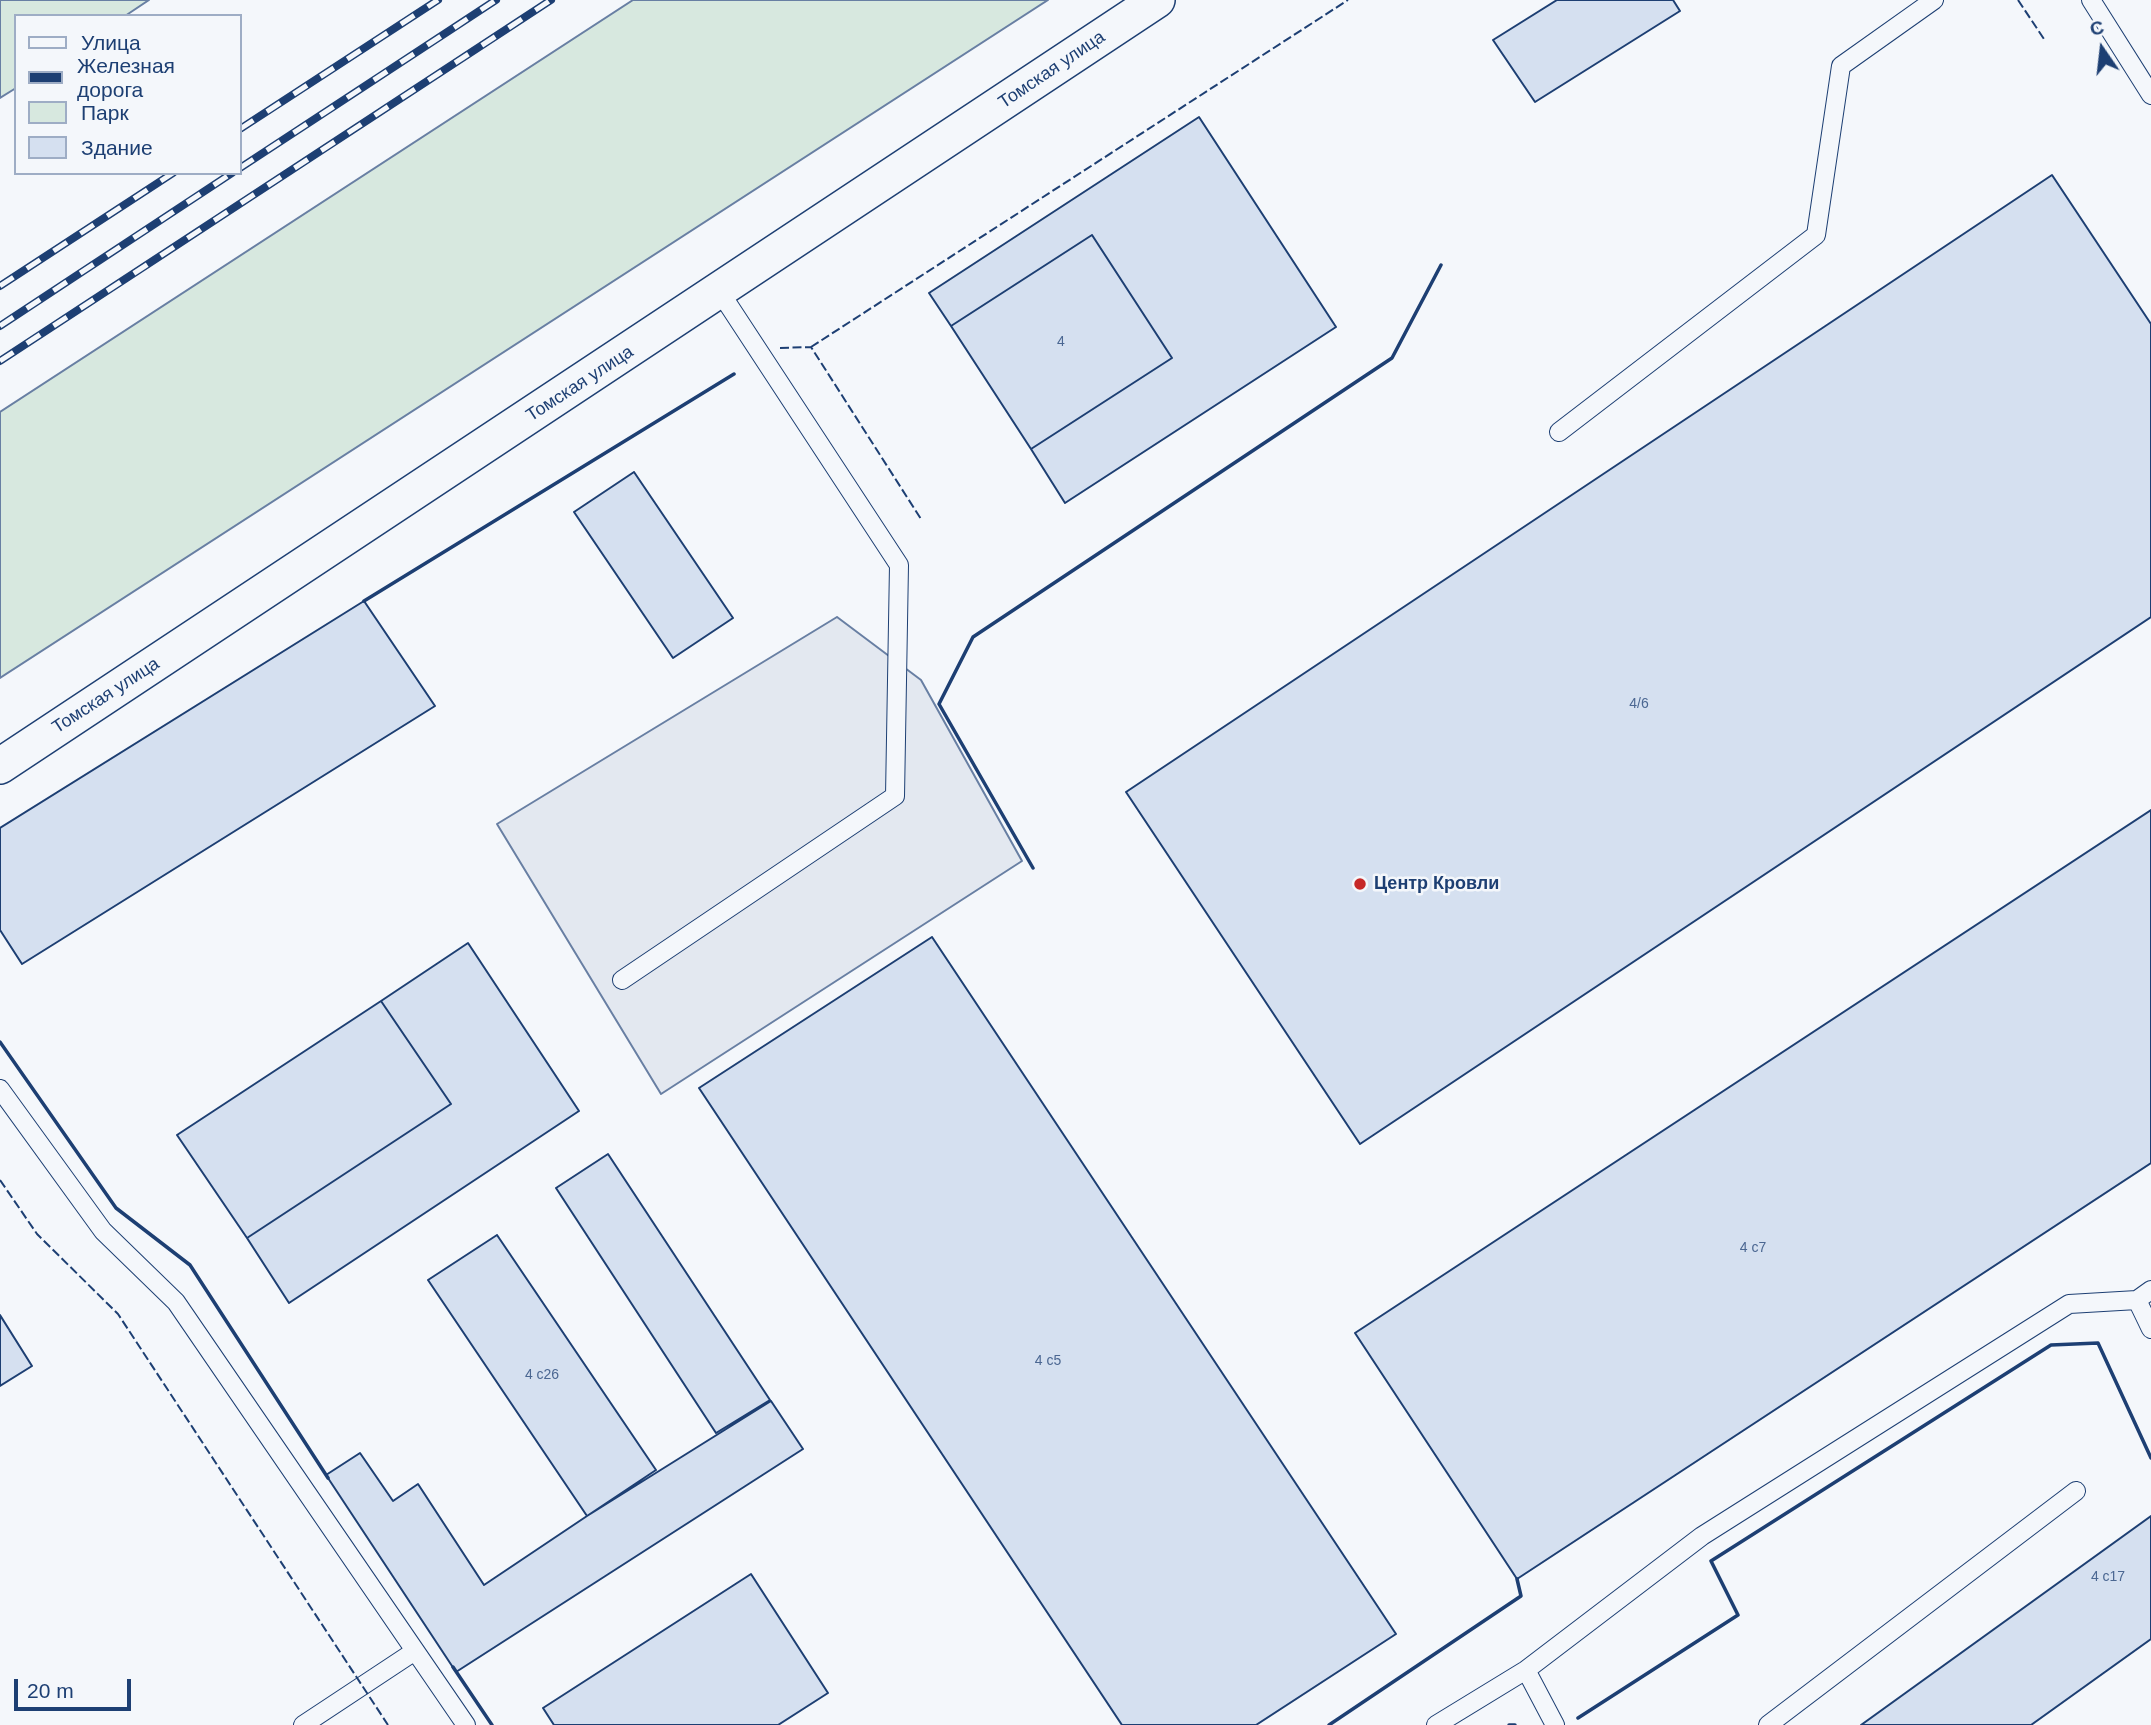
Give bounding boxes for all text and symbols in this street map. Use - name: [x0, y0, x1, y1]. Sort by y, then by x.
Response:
- legend: [14, 14, 242, 175]
- north arrow: [2067, 14, 2137, 84]
- text: С: [2088, 16, 2106, 40]
- street label: Томская улица: [995, 27, 1109, 113]
- text: Улица: [81, 31, 141, 54]
- text: Железная дорога: [77, 54, 175, 101]
- text: Парк: [81, 101, 129, 124]
- text: Здание: [81, 136, 153, 159]
- house number: 4: [1057, 334, 1065, 350]
- street label: Томская улица: [522, 341, 638, 427]
- street label: Томская улица: [48, 653, 164, 739]
- house number: 4/6: [1629, 696, 1649, 712]
- place label: Центр Кровли: [1374, 873, 1499, 895]
- marker: Центр Кровли: [1352, 876, 1368, 892]
- house number: 4 с7: [1740, 1240, 1766, 1256]
- house number: 4 с5: [1035, 1353, 1061, 1369]
- house number: 4 с26: [525, 1367, 559, 1383]
- house number: 4 с17: [2091, 1569, 2125, 1585]
- scale bar: [18, 1666, 135, 1710]
- text: 20 m: [27, 1679, 74, 1702]

